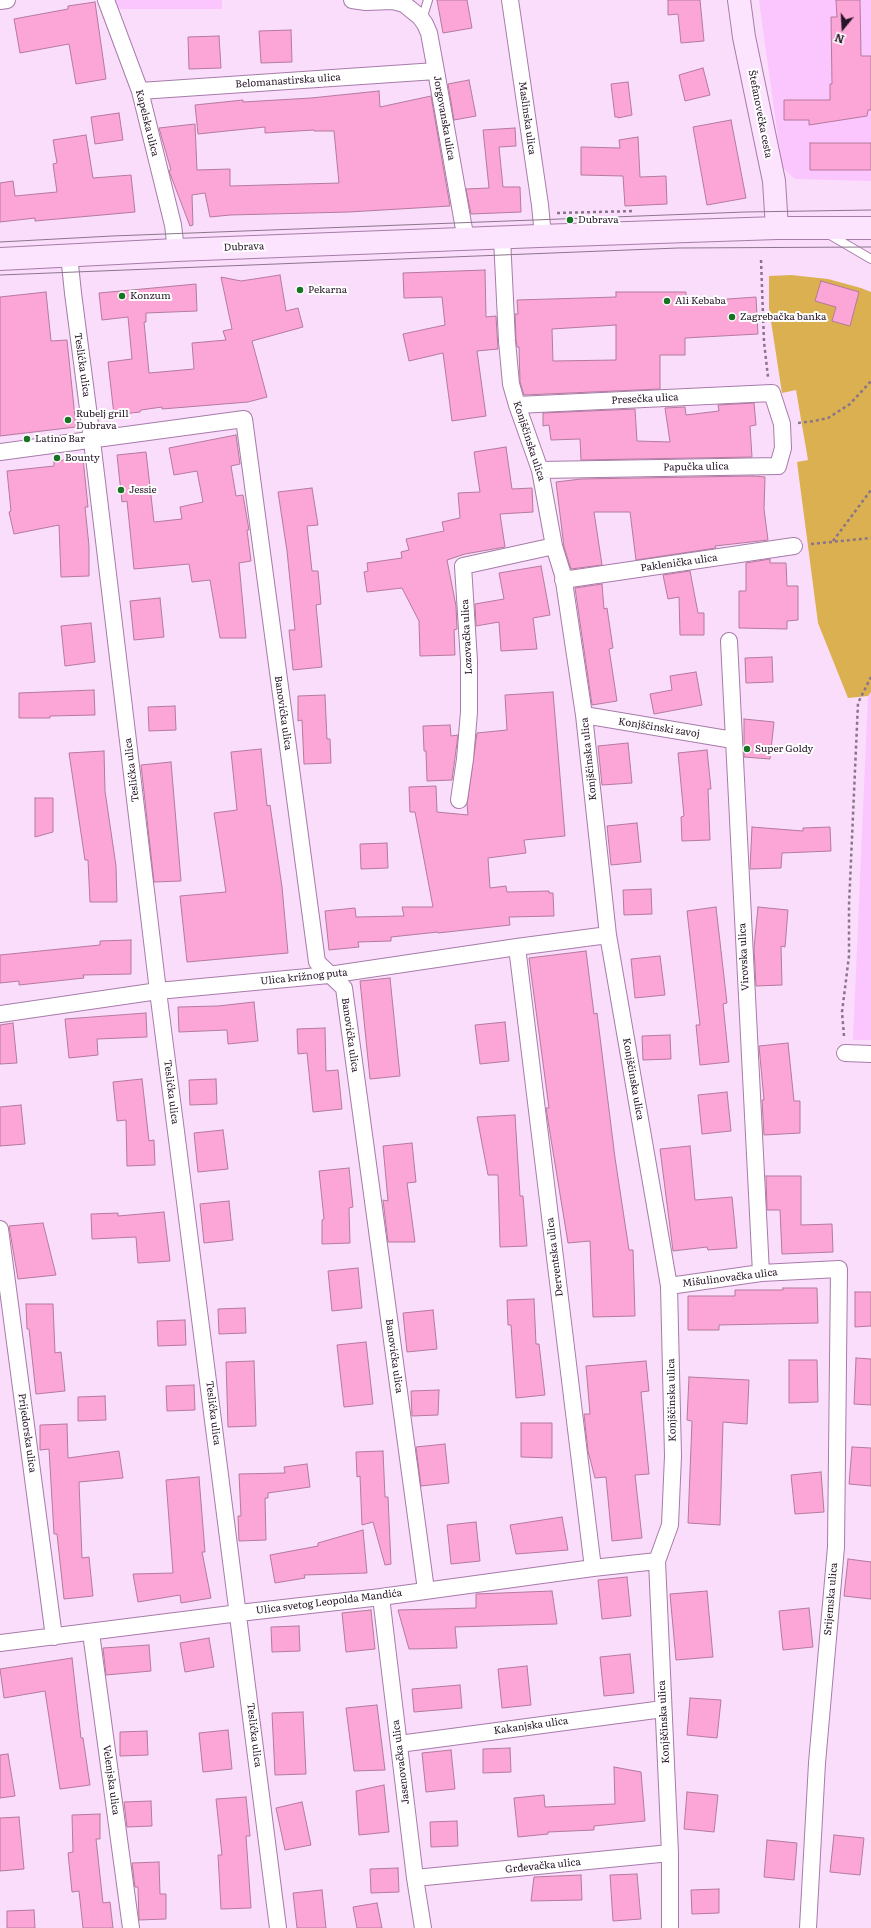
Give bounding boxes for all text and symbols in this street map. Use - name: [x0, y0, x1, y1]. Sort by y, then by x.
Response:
- north arrow: [823, 8, 863, 48]
- text: N: [832, 30, 846, 48]
- street label: Štefanovečka cesta: [746, 69, 774, 159]
- street label: Belomanastirska ulica: [235, 71, 341, 91]
- street label: Jorgovanska ulica: [431, 75, 457, 161]
- street label: Maslinska ulica: [516, 80, 538, 156]
- street label: Kapelska ulica: [133, 88, 161, 158]
- place label: Dubrava: [578, 214, 619, 226]
- marker: Dubrava: [565, 215, 575, 225]
- street label: Dubrava: [223, 240, 265, 254]
- place label: Pekarna: [308, 284, 347, 296]
- marker: Pekarna: [295, 285, 305, 295]
- place label: Konzum: [130, 290, 171, 302]
- marker: Konzum: [117, 291, 127, 301]
- place label: Ali Kebaba: [675, 295, 726, 307]
- marker: Ali Kebaba: [662, 296, 672, 306]
- place label: Zagrebačka banka: [740, 311, 826, 323]
- marker: Zagrebačka banka: [727, 312, 737, 322]
- street label: Teslićka ulica: [72, 332, 92, 398]
- street label: Presečka ulica: [611, 391, 679, 407]
- street label: Konjščinska ulica: [510, 399, 548, 483]
- place label: Rubelj grill Dubrava: [76, 408, 129, 432]
- marker: Rubelj grill Dubrava: [63, 415, 73, 425]
- place label: Latino Bar: [35, 433, 85, 445]
- marker: Latino Bar: [22, 434, 32, 444]
- place label: Bounty: [65, 452, 100, 464]
- marker: Bounty: [52, 453, 62, 463]
- street label: Papučka ulica: [663, 460, 729, 474]
- place label: Jessie: [129, 484, 157, 496]
- marker: Jessie: [116, 485, 126, 495]
- street label: Paklenička ulica: [640, 552, 718, 574]
- street label: Lozovačka ulica: [459, 599, 475, 675]
- street label: Banovićka ulica: [272, 675, 294, 751]
- street label: Konjščinski zavoj: [617, 716, 701, 740]
- street label: Konjščinska ulica: [579, 717, 599, 801]
- street label: Teslićka ulica: [122, 737, 142, 803]
- place label: Super Goldy: [755, 743, 813, 755]
- marker: Super Goldy: [742, 744, 752, 754]
- street label: Virovska ulica: [736, 923, 752, 991]
- street label: Ulica križnog puta: [260, 966, 348, 988]
- street label: Banovićka ulica: [339, 997, 361, 1073]
- street label: Konjščinska ulica: [620, 1037, 646, 1121]
- street label: Teslićka ulica: [161, 1059, 181, 1125]
- street label: Derventska ulica: [544, 1217, 566, 1297]
- street label: Mišulinovačka ulica: [682, 1266, 778, 1290]
- street label: Banovićka ulica: [383, 1318, 405, 1394]
- street label: Konjščinska ulica: [665, 1358, 679, 1442]
- street label: Teslićka ulica: [203, 1380, 223, 1446]
- street label: Prijedorska ulica: [15, 1392, 39, 1474]
- street label: Srijemska ulica: [822, 1562, 840, 1636]
- street label: Ulica svetog Leopolda Mandića: [255, 1587, 403, 1617]
- street label: Konjščinska ulica: [656, 1680, 672, 1764]
- street label: Teslićka ulica: [244, 1702, 264, 1768]
- street label: Kakanjska ulica: [493, 1715, 569, 1737]
- street label: Jasenovačka ulica: [390, 1719, 412, 1805]
- street label: Velenjska ulica: [100, 1744, 122, 1816]
- street label: Grđevačka ulica: [505, 1856, 581, 1876]

